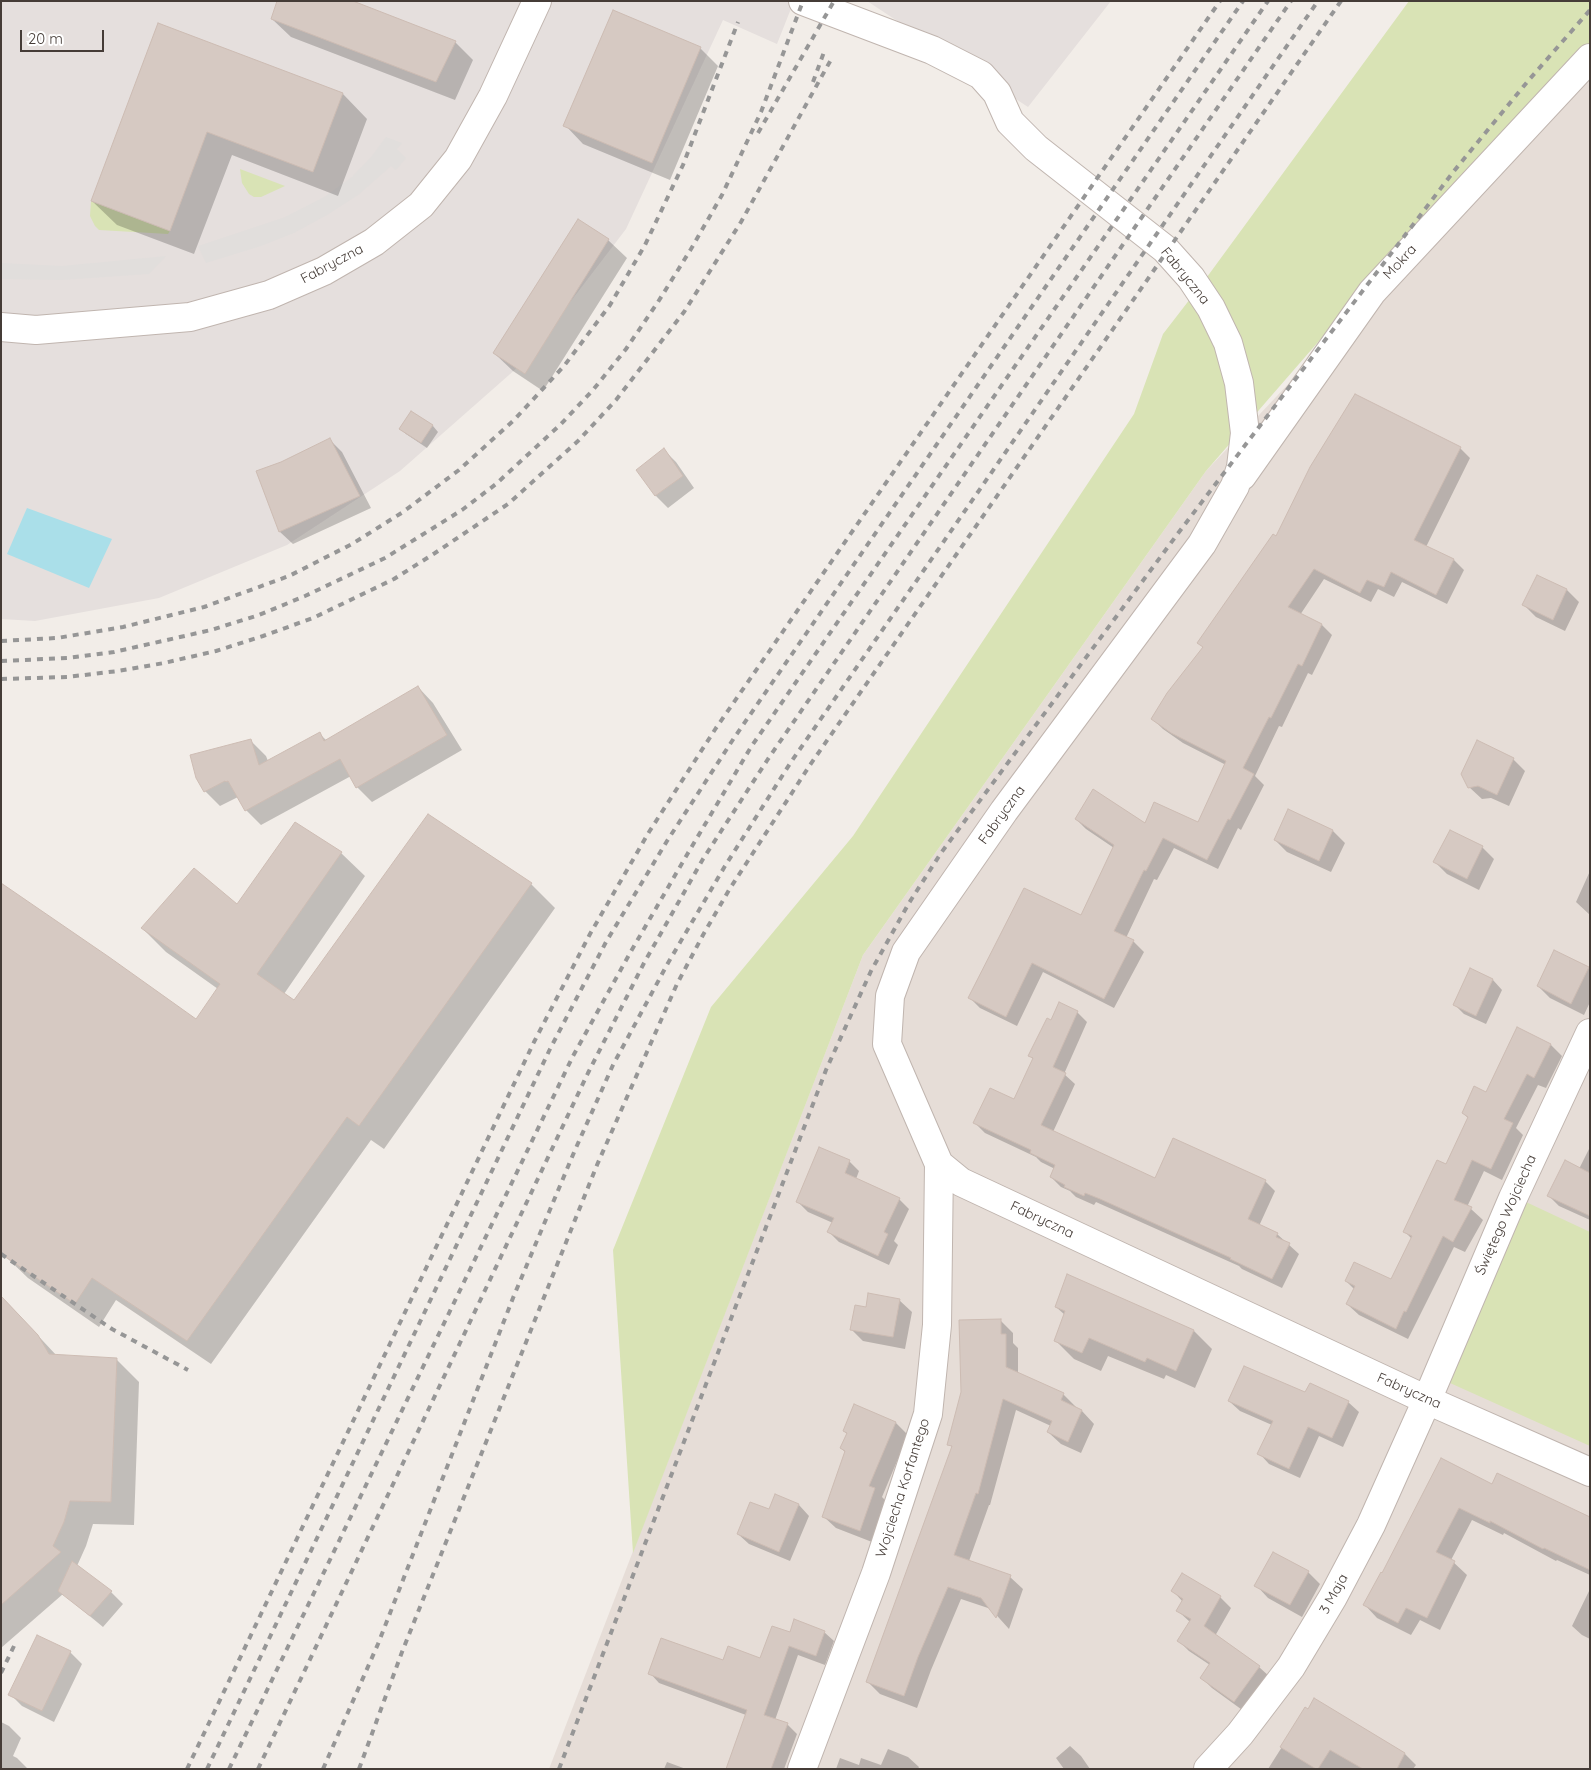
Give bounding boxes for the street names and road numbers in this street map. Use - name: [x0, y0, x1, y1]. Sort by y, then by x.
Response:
- street label: Fabryczna: [298, 241, 366, 287]
- street label: Mokra: [1380, 241, 1420, 283]
- street label: Fabryczna: [1157, 244, 1213, 308]
- street label: Fabryczna: [975, 782, 1029, 848]
- street label: Świętego Wojciecha: [1472, 1152, 1540, 1278]
- street label: Fabryczna: [1007, 1198, 1077, 1242]
- street label: Fabryczna: [1374, 1369, 1444, 1413]
- street label: Wojciecha Korfantego: [873, 1416, 933, 1560]
- street label: 3 Maja: [1316, 1571, 1352, 1617]

